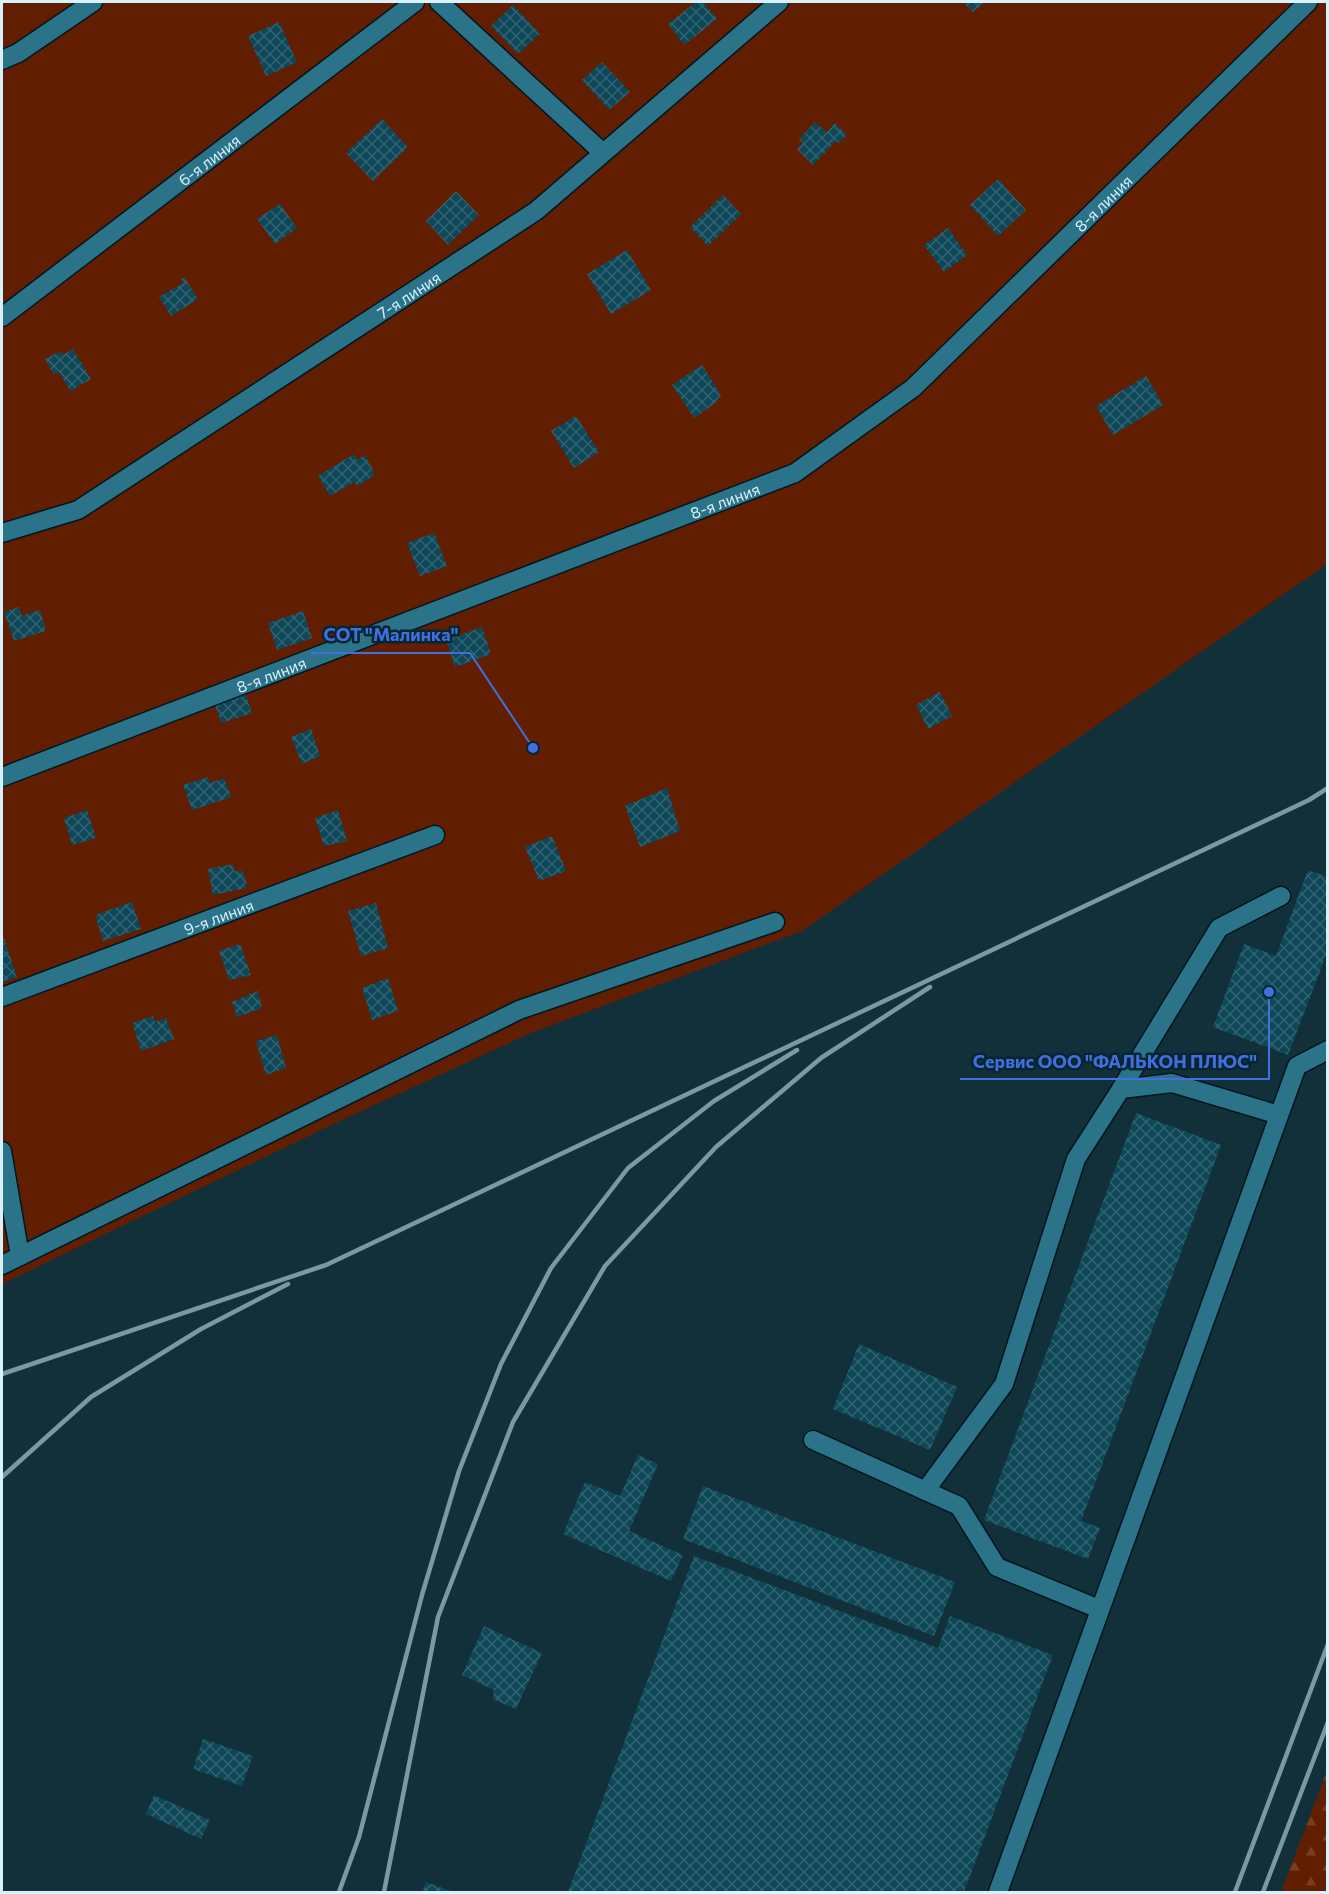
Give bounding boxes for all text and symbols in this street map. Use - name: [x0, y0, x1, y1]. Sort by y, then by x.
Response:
- street label: 6-я линия: [174, 130, 244, 189]
- street label: 8-я линия: [1070, 170, 1136, 235]
- street label: 7-я линия: [373, 267, 444, 322]
- street label: 8-я линия: [687, 478, 762, 522]
- callout: СОТ "Малинка": [311, 617, 470, 653]
- text: СОТ "Малинка": [323, 623, 459, 645]
- street label: 8-я линия: [233, 652, 308, 696]
- street label: 9-я линия: [181, 894, 256, 938]
- callout: Сервис ООО "ФАЛЬКОН ПЛЮС": [960, 1043, 1269, 1079]
- text: Сервис ООО "ФАЛЬКОН ПЛЮС": [973, 1050, 1257, 1072]

